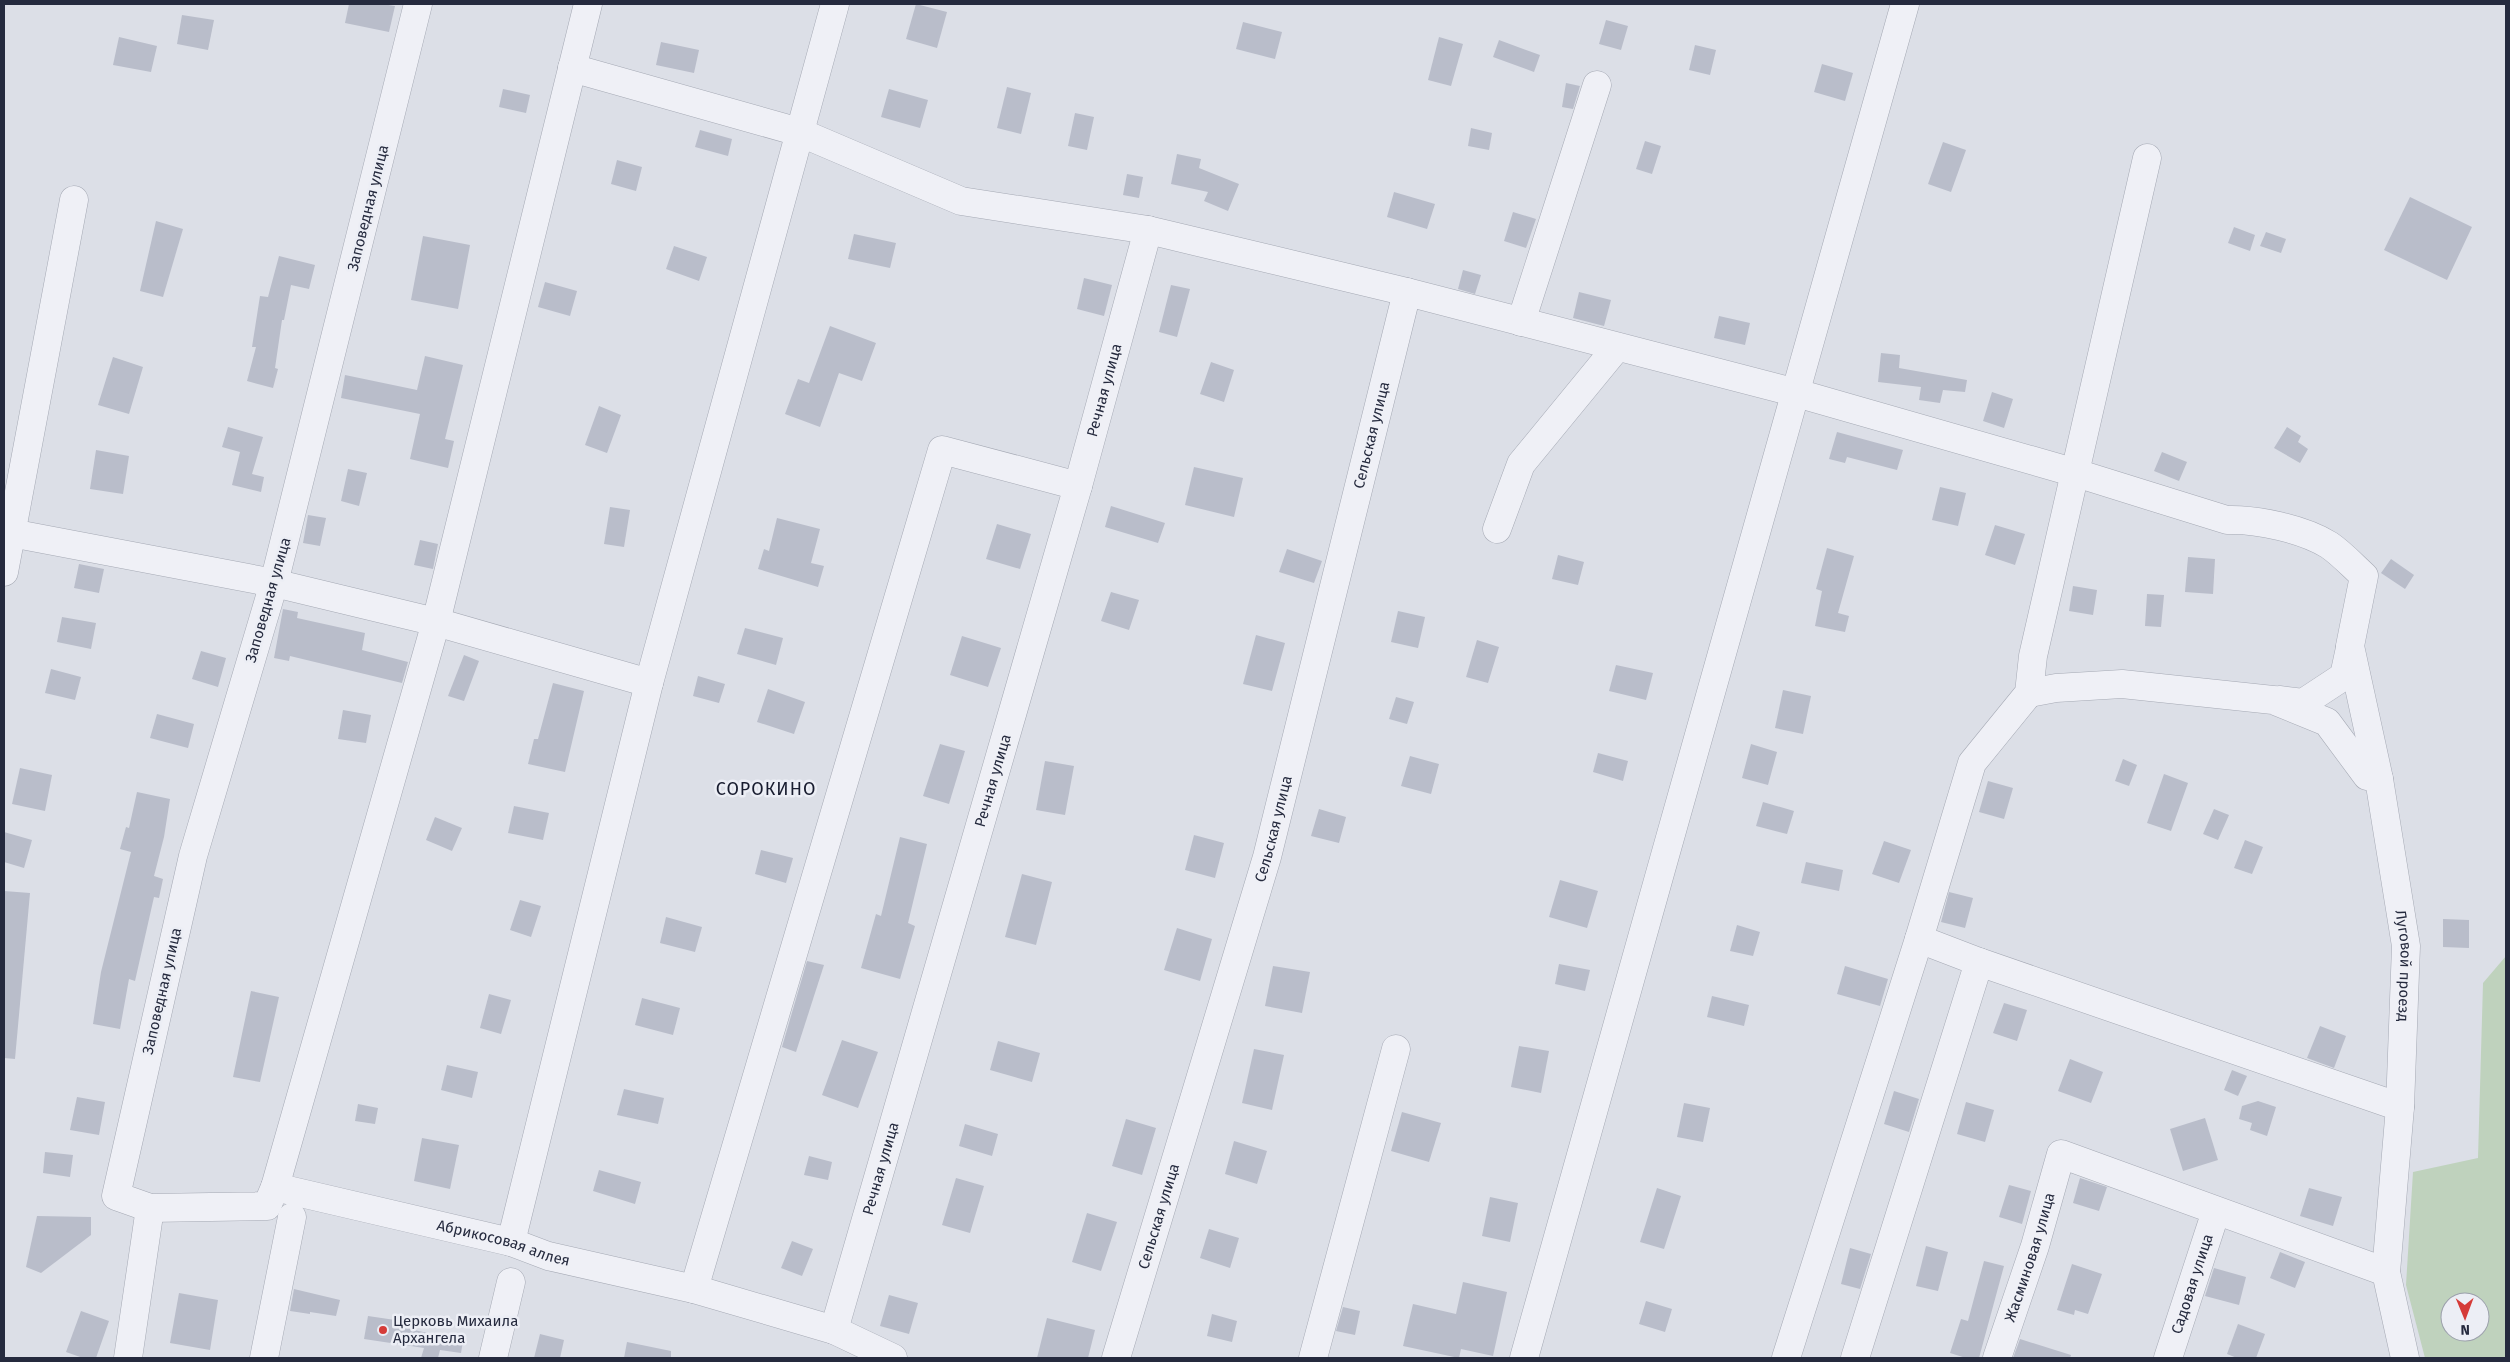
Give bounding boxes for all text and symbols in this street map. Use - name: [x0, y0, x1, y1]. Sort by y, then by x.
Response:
- street label: Заповедная улица: [344, 143, 392, 273]
- street label: Речная улица: [1083, 341, 1126, 439]
- street label: Сельская улица: [1350, 380, 1393, 490]
- street label: Заповедная улица: [242, 535, 294, 665]
- street label: Речная улица: [971, 732, 1015, 829]
- street label: Сельская улица: [1251, 774, 1296, 885]
- district label: СОРОКИНО: [716, 778, 816, 800]
- street label: Луговой проезд: [2391, 908, 2416, 1022]
- street label: Заповедная улица: [139, 926, 185, 1056]
- street label: Речная улица: [859, 1120, 903, 1217]
- street label: Сельская улица: [1134, 1161, 1183, 1271]
- street label: Жасминовая улица: [2001, 1190, 2059, 1324]
- street label: Абрикосовая аллея: [435, 1216, 572, 1270]
- street label: Садовая улица: [2167, 1232, 2217, 1336]
- north arrow: [2440, 1292, 2490, 1342]
- place label: Церковь Михаила Архангела: [393, 1312, 518, 1347]
- text: N: [2460, 1321, 2470, 1338]
- marker: Церковь Михаила Архангела: [377, 1324, 389, 1336]

